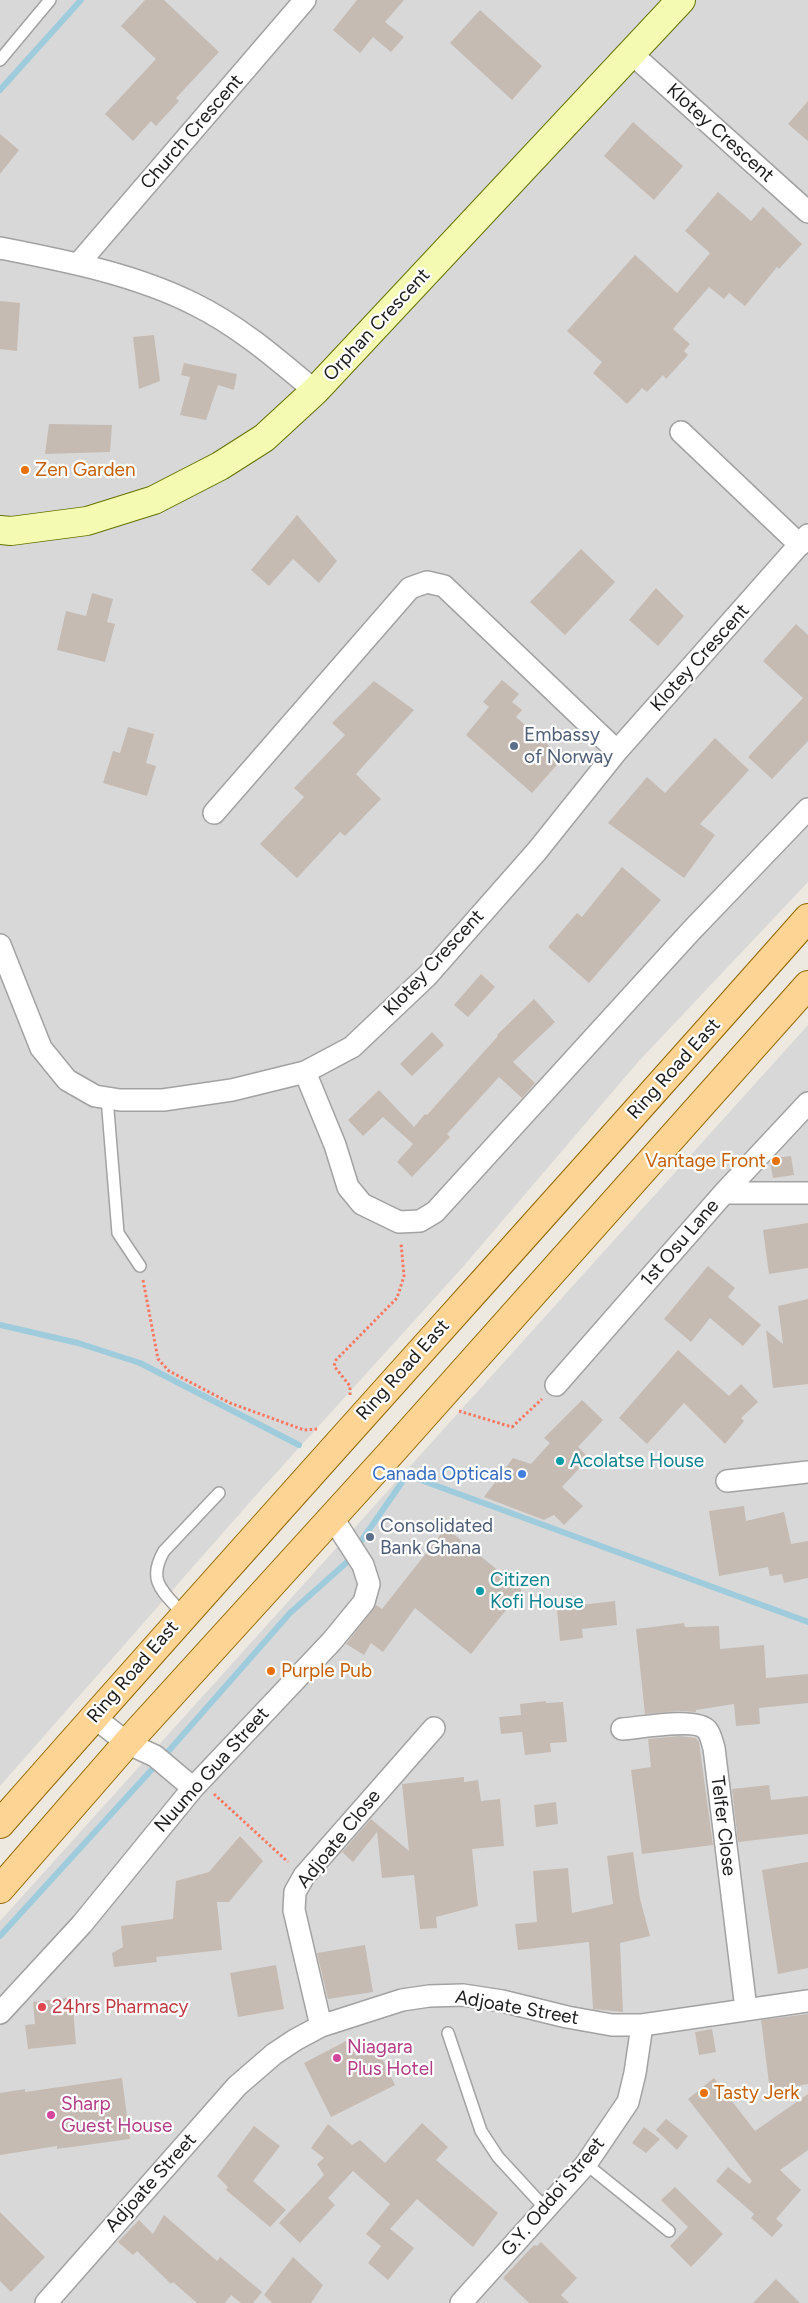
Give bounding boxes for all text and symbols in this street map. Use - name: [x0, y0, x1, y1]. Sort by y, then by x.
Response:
- street label: Church Crescent: [136, 70, 248, 194]
- street label: Klotey Crescent: [662, 79, 778, 187]
- street label: Orphan Crescent: [319, 264, 435, 386]
- place label: Zen Garden: [35, 459, 136, 481]
- marker: Zen Garden: [19, 464, 31, 476]
- street label: Klotey Crescent: [646, 600, 754, 716]
- place label: Embassy of Norway: [524, 724, 613, 768]
- marker: Embassy of Norway: [508, 740, 520, 752]
- street label: Klotey Crescent: [379, 905, 489, 1021]
- street label: Ring Road East: [623, 1014, 725, 1124]
- place label: Vantage Front: [645, 1150, 766, 1172]
- marker: Vantage Front: [770, 1155, 782, 1167]
- street label: 1st Osu Lane: [636, 1195, 724, 1291]
- street label: Ring Road East: [352, 1315, 454, 1425]
- place label: Acolatse House: [570, 1450, 704, 1472]
- marker: Acolatse House: [554, 1455, 566, 1467]
- place label: Canada Opticals: [372, 1463, 512, 1485]
- marker: Canada Opticals: [516, 1468, 528, 1480]
- place label: Consolidated Bank Ghana: [380, 1515, 493, 1559]
- marker: Consolidated Bank Ghana: [364, 1531, 376, 1543]
- place label: Citizen Kofi House: [490, 1569, 584, 1613]
- marker: Citizen Kofi House: [474, 1585, 486, 1597]
- street label: Ring Road East: [82, 1616, 184, 1728]
- place label: Purple Pub: [281, 1660, 372, 1682]
- marker: Purple Pub: [265, 1665, 277, 1677]
- street label: Nuumo Gua Street: [150, 1703, 274, 1837]
- street label: Telfer Close: [706, 1775, 740, 1877]
- street label: Adjoate Close: [292, 1785, 386, 1893]
- street label: Adjoate Street: [453, 1986, 581, 2030]
- place label: 24hrs Pharmacy: [52, 1996, 189, 2018]
- marker: 24hrs Pharmacy: [36, 2001, 48, 2013]
- place label: Niagara Plus Hotel: [347, 2036, 433, 2080]
- marker: Niagara Plus Hotel: [331, 2052, 343, 2064]
- place label: Tasty Jerk: [714, 2082, 800, 2104]
- marker: Tasty Jerk: [698, 2087, 710, 2099]
- place label: Sharp Guest House: [61, 2093, 172, 2137]
- marker: Sharp Guest House: [45, 2109, 57, 2121]
- street label: Adjoate Street: [101, 2129, 201, 2237]
- street label: G.Y. Oddoi Street: [496, 2133, 610, 2261]

